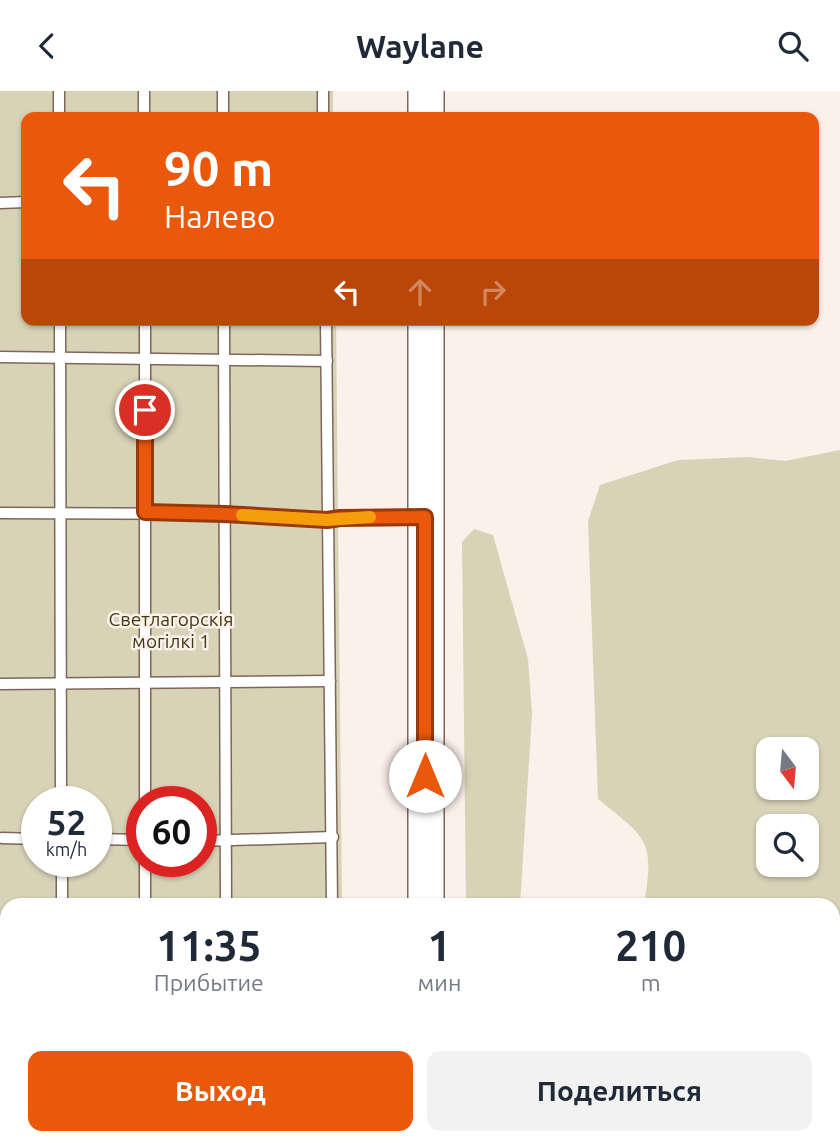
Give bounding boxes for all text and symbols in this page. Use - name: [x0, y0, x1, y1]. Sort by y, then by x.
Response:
- icon: back: [28, 27, 66, 65]
- icon: search: [774, 27, 812, 65]
- text: Waylane: [356, 28, 484, 64]
- icon: left: [49, 140, 140, 231]
- text: 90 m: [164, 140, 273, 195]
- text: Налево: [164, 198, 276, 234]
- icon: left: [328, 273, 366, 311]
- icon: ahead: [401, 273, 439, 311]
- icon: right: [474, 273, 512, 311]
- pin: [115, 380, 175, 440]
- icon: arrive: [126, 391, 164, 429]
- park label: Светлагорскія могілкі 1: [109, 608, 233, 652]
- north arrow: [756, 737, 819, 800]
- map controls: [756, 737, 819, 877]
- position arrow: [388, 739, 462, 813]
- speed limit sign: 60: [126, 786, 217, 877]
- text: 52: [47, 802, 86, 842]
- button: search: [756, 814, 819, 877]
- text: km/h: [46, 839, 87, 859]
- text: 11:35: [156, 922, 261, 969]
- text: 1: [428, 922, 451, 969]
- text: 210: [615, 922, 686, 969]
- text: Прибытие: [154, 970, 264, 995]
- text: мин: [418, 970, 461, 995]
- text: m: [641, 970, 661, 995]
- button: Выход: [28, 1051, 413, 1131]
- button: Поделиться: [427, 1051, 812, 1131]

